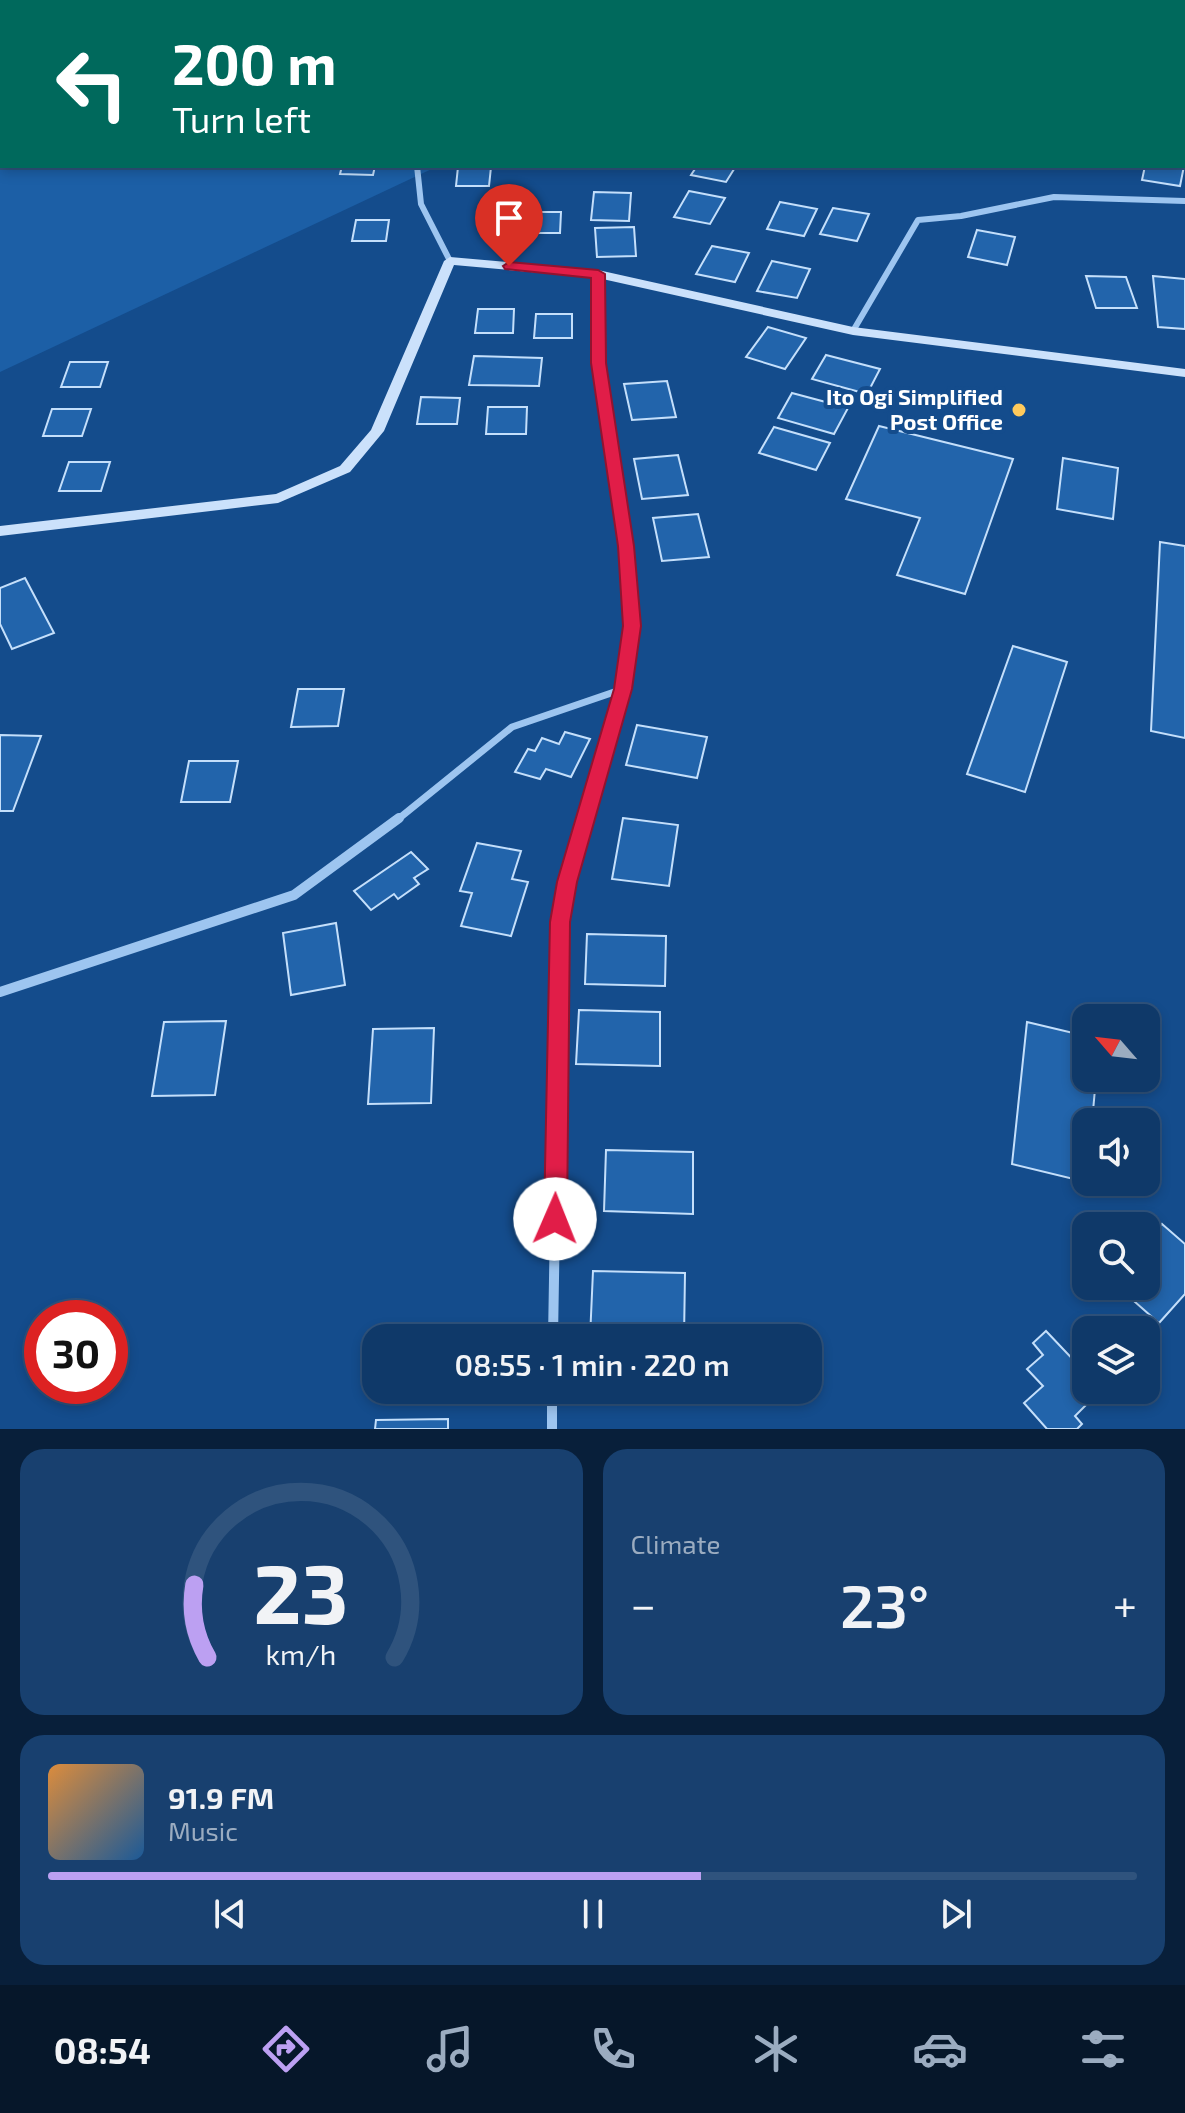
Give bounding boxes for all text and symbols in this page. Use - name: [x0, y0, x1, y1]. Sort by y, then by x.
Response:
- text: 200 m: [172, 29, 337, 96]
- icon: left: [40, 32, 144, 136]
- text: Turn left: [172, 97, 311, 140]
- pin: [475, 184, 543, 266]
- icon: arrive: [487, 196, 531, 240]
- place label: Ito Ogi Simplified Post Office: [826, 383, 1003, 434]
- marker: Ito Ogi Simplified Post Office: [1010, 401, 1028, 419]
- north arrow: [1072, 1004, 1160, 1092]
- map controls: [1072, 1004, 1160, 1404]
- button: sound: [1072, 1108, 1160, 1196]
- position arrow: [513, 1177, 597, 1261]
- button: search: [1072, 1212, 1160, 1300]
- speed limit sign: 30: [24, 1300, 128, 1404]
- button: layers: [1072, 1316, 1160, 1404]
- text: 08:55 · 1 min · 220 m: [454, 1346, 730, 1382]
- text: Climate: [631, 1528, 720, 1559]
- text: 23: [254, 1541, 349, 1641]
- text: 23°: [840, 1568, 929, 1640]
- text: −: [631, 1577, 656, 1630]
- text: +: [1113, 1577, 1137, 1630]
- text: km/h: [266, 1636, 337, 1671]
- text: 91.9 FM: [168, 1779, 274, 1815]
- text: Music: [168, 1815, 238, 1846]
- icon: previous: [208, 1892, 252, 1936]
- icon: pause: [571, 1892, 615, 1936]
- icon: next: [934, 1892, 978, 1936]
- icon: directions: [258, 2021, 314, 2077]
- icon: music: [422, 2021, 478, 2077]
- icon: phone: [585, 2021, 641, 2077]
- icon: climate: [748, 2021, 804, 2077]
- icon: car: [912, 2021, 968, 2077]
- icon: filters: [1075, 2021, 1131, 2077]
- text: 08:54: [54, 2028, 151, 2071]

